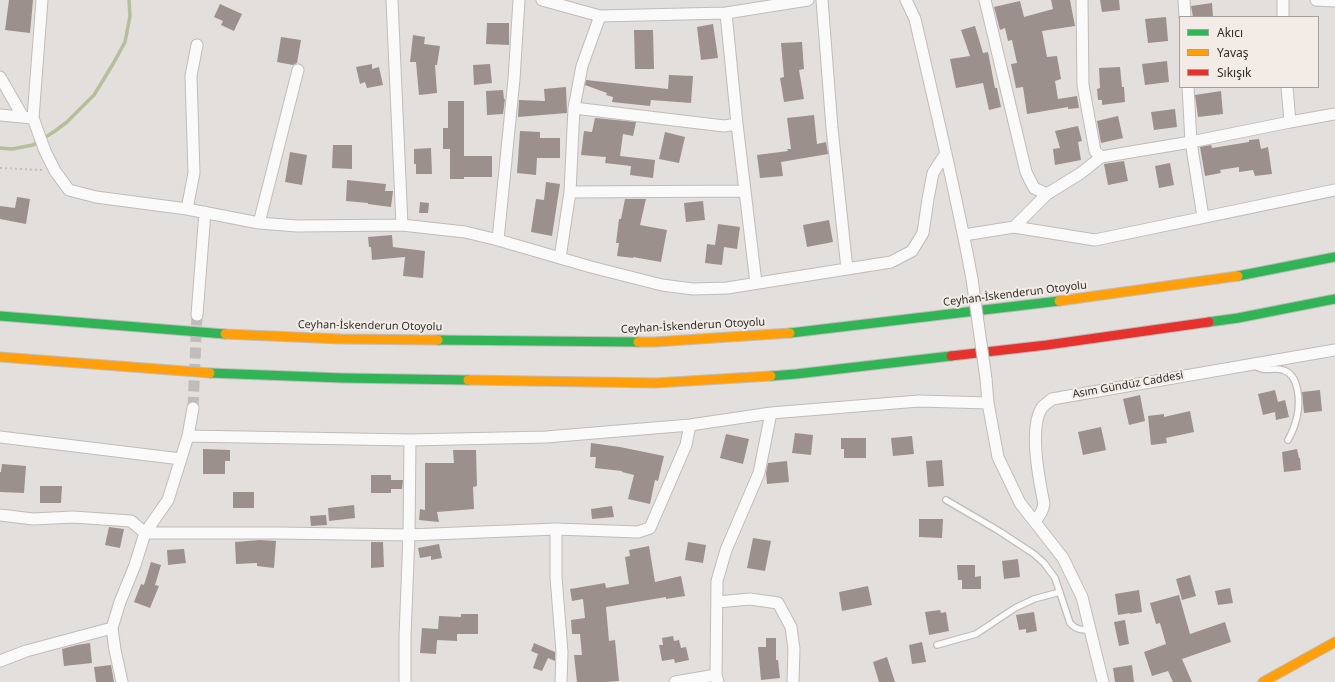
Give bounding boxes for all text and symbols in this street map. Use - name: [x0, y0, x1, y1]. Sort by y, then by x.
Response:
- legend: [1179, 16, 1319, 88]
- text: Akıcı: [1217, 24, 1243, 41]
- text: Yavaş: [1217, 44, 1249, 61]
- text: Sıkışık: [1217, 64, 1251, 81]
- street label: Ceyhan-İskenderun Otoyolu: [942, 279, 1088, 309]
- street label: Ceyhan-İskenderun Otoyolu: [620, 316, 766, 336]
- street label: Ceyhan-İskenderun Otoyolu: [298, 318, 442, 334]
- street label: Asım Gündüz Caddesi: [1071, 369, 1185, 401]

